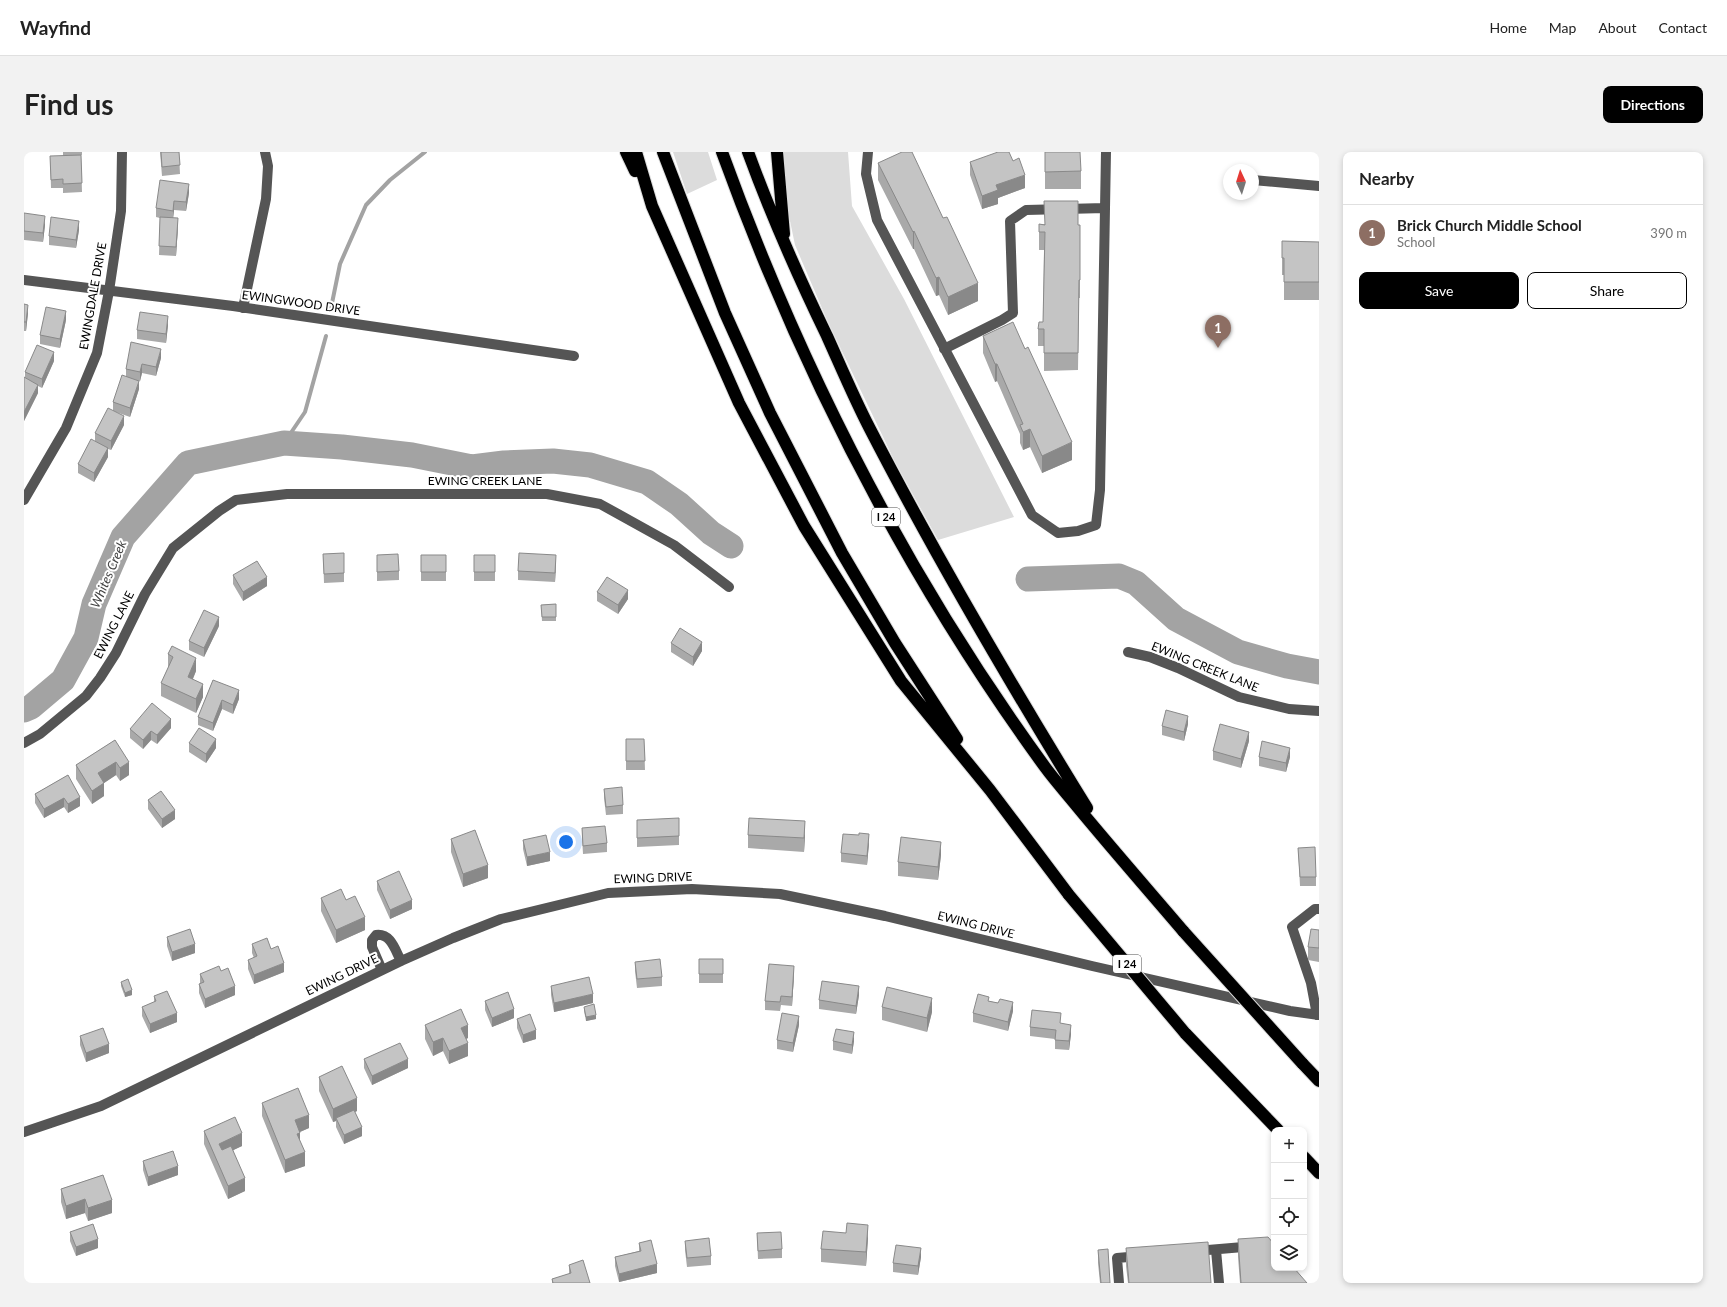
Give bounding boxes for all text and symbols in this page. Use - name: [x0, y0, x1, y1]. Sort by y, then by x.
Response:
- text: Wayfind: [20, 16, 91, 39]
- text: Home: [1489, 19, 1527, 36]
- text: Map: [1549, 19, 1576, 36]
- text: About: [1598, 19, 1636, 36]
- text: Contact: [1658, 19, 1707, 36]
- button: Directions: [1603, 86, 1703, 123]
- text: Find us: [24, 87, 114, 121]
- north arrow: [1223, 164, 1259, 200]
- text: Nearby: [1359, 168, 1414, 189]
- text: Brick Church Middle School: [1397, 216, 1582, 234]
- text: 1: [1368, 225, 1376, 241]
- text: 390 m: [1650, 225, 1687, 241]
- text: School: [1397, 234, 1435, 250]
- street label: EWINGDALE DRIVE: [76, 241, 109, 351]
- button: Save: [1359, 272, 1519, 309]
- button: Share: [1527, 272, 1687, 309]
- street label: EWINGWOOD DRIVE: [241, 287, 361, 318]
- pin: 1: [1205, 315, 1231, 348]
- street label: EWING CREEK LANE: [428, 473, 542, 488]
- road number: I 24: [872, 508, 900, 526]
- water label: Whites Creek: [87, 537, 130, 610]
- street label: EWING LANE: [90, 588, 137, 661]
- street label: EWING CREEK LANE: [1149, 638, 1261, 695]
- your location: [556, 832, 576, 852]
- street label: EWING DRIVE: [613, 869, 693, 886]
- street label: EWING DRIVE: [936, 908, 1016, 941]
- street label: EWING DRIVE: [303, 951, 381, 999]
- road number: I 24: [1113, 955, 1141, 973]
- map controls: [1271, 1127, 1307, 1271]
- button: +: [1271, 1127, 1307, 1163]
- button: −: [1271, 1163, 1307, 1199]
- button: locate: [1271, 1199, 1307, 1235]
- button: layers: [1271, 1235, 1307, 1271]

